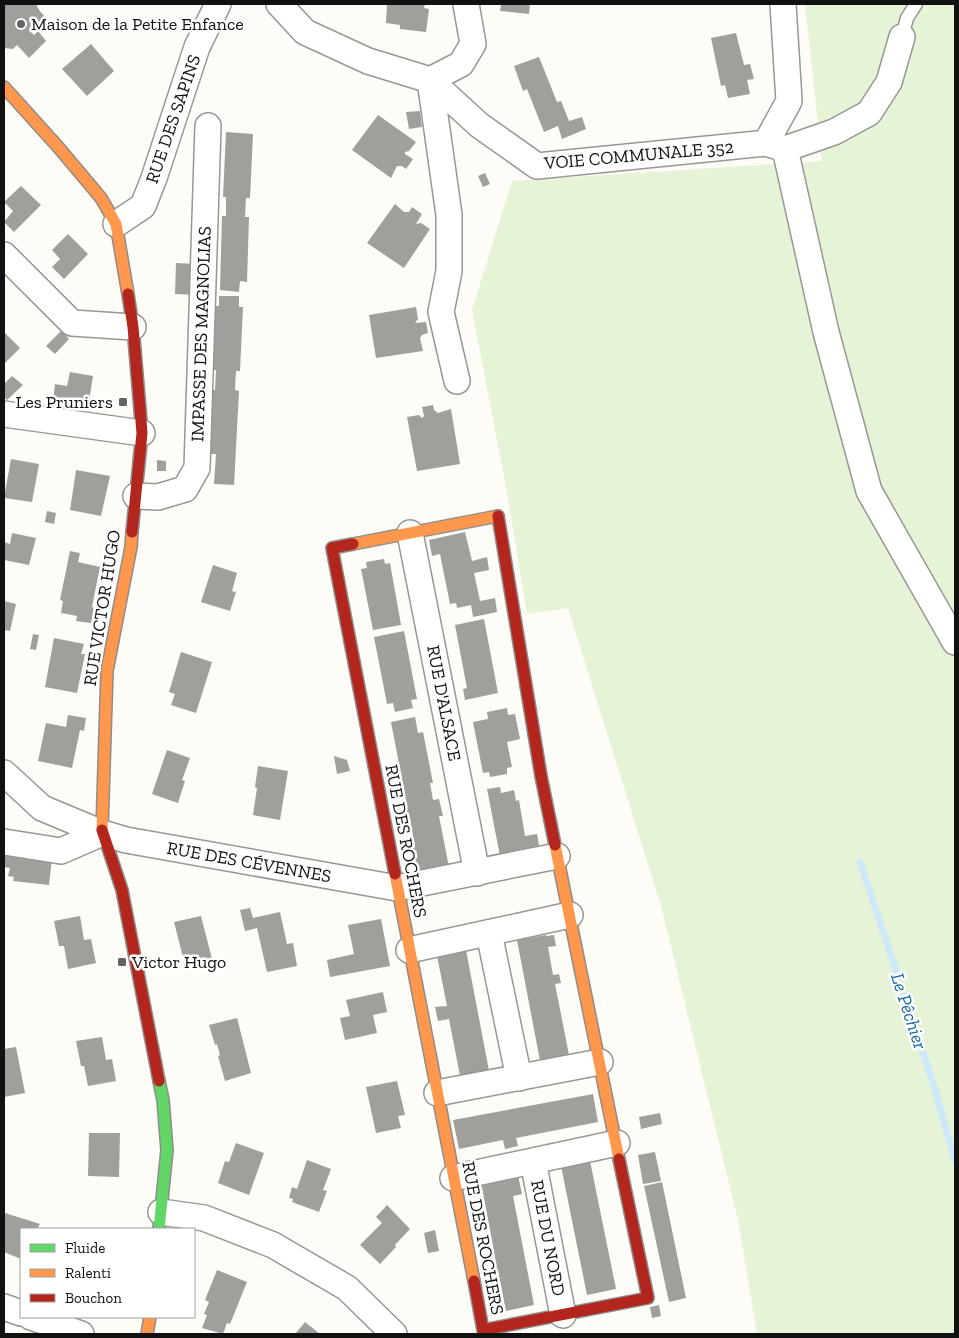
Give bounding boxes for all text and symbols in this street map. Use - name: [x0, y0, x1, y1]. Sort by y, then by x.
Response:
- place label: Maison de la Petite Enfance: [31, 13, 244, 35]
- marker: Maison de la Petite Enfance: [15, 18, 27, 30]
- street label: RUE DES SAPINS: [141, 52, 205, 186]
- street label: VOIE COMMUNALE 352: [542, 136, 735, 174]
- street label: IMPASSE DES MAGNOLIAS: [186, 226, 216, 442]
- place label: Les Pruniers: [16, 391, 113, 413]
- marker: Les Pruniers: [117, 396, 129, 408]
- street label: RUE VICTOR HUGO: [79, 528, 125, 688]
- street label: RUE D'ALSACE: [422, 643, 466, 763]
- street label: RUE DES ROCHERS: [380, 762, 432, 920]
- street label: RUE DES CÉVENNES: [165, 837, 333, 887]
- place label: Victor Hugo: [131, 951, 226, 973]
- marker: Victor Hugo: [116, 956, 128, 968]
- water label: Le Pêchier: [886, 970, 932, 1052]
- street label: RUE DES ROCHERS: [457, 1159, 509, 1317]
- street label: RUE DU NORD: [526, 1178, 570, 1298]
- legend: [20, 1228, 195, 1318]
- text: Fluide: [65, 1239, 105, 1257]
- text: Ralenti: [65, 1264, 111, 1282]
- text: Bouchon: [65, 1289, 122, 1307]

